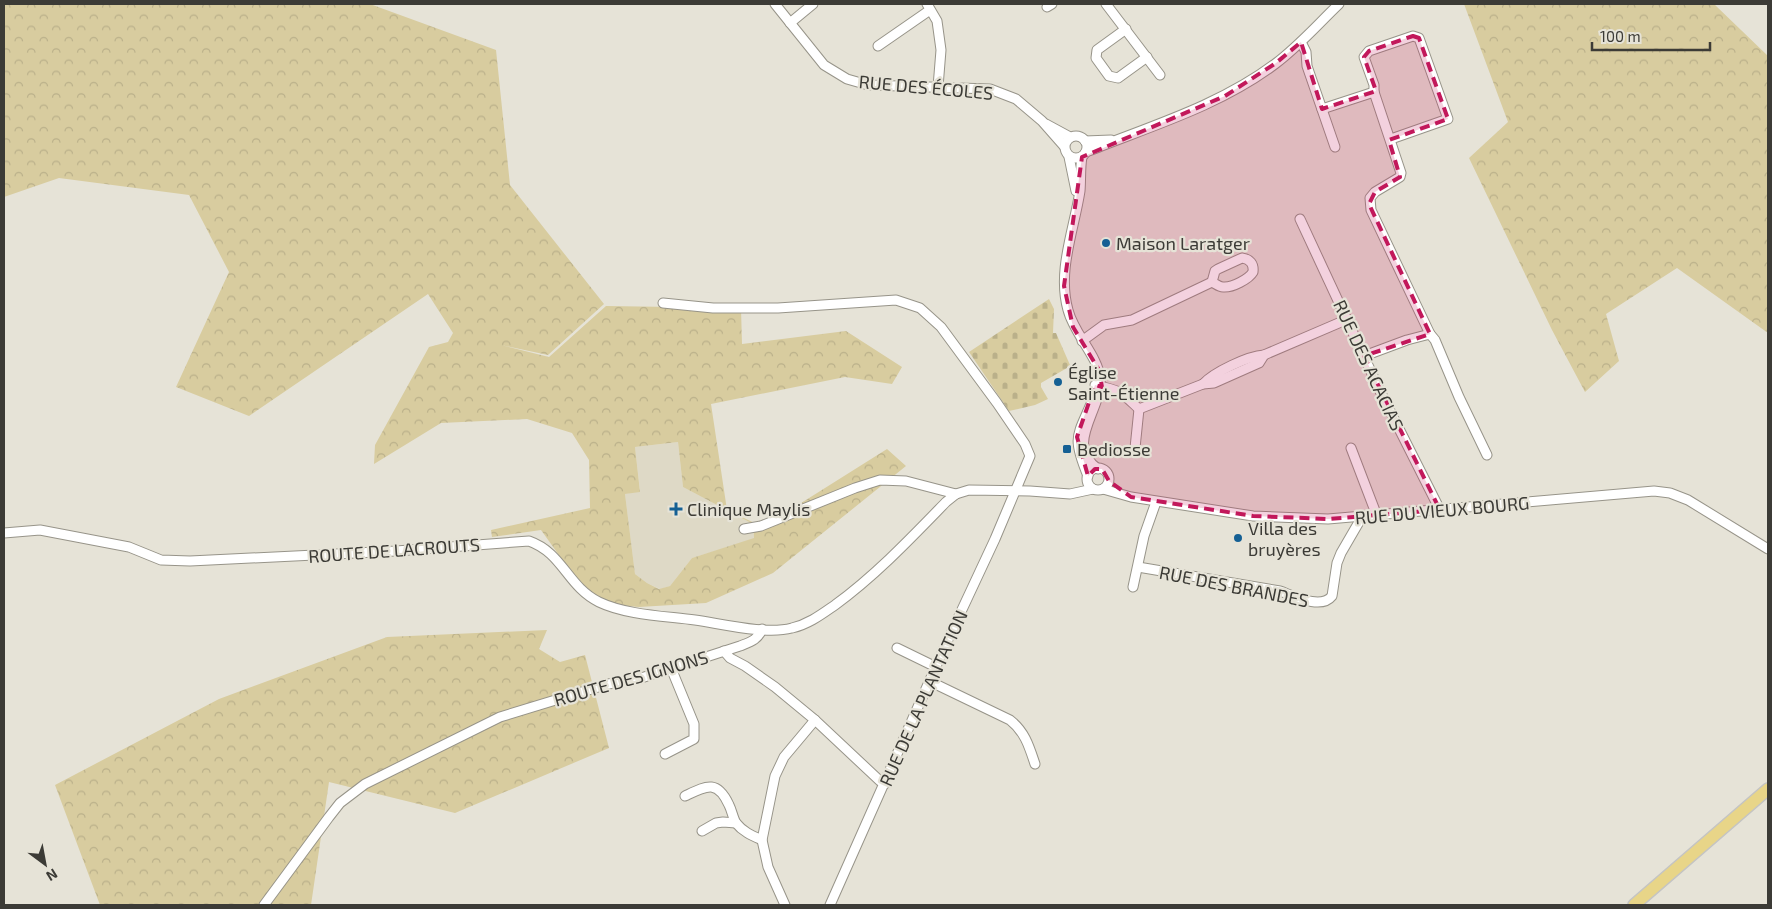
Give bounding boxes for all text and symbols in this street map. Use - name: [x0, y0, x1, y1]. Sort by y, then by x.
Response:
- scale bar: [1592, 20, 1710, 52]
- text: 100 m: [1600, 27, 1641, 45]
- street label: RUE DES ÉCOLES: [858, 70, 994, 104]
- place label: Maison Laratger: [1116, 232, 1250, 254]
- marker: Maison Laratger: [1100, 237, 1112, 249]
- street label: RUE DES ACACIAS: [1329, 296, 1409, 434]
- place label: Église Saint-Étienne: [1068, 361, 1179, 404]
- marker: Église Saint-Étienne: [1052, 376, 1064, 388]
- place label: Bediosse: [1077, 438, 1151, 460]
- marker: Bediosse: [1061, 443, 1073, 455]
- street label: RUE DU VIEUX BOURG: [1354, 491, 1530, 529]
- place label: Clinique Maylis: [687, 498, 810, 520]
- marker: Clinique Maylis: [669, 502, 683, 516]
- place label: Villa des bruyères: [1248, 517, 1321, 560]
- marker: Villa des bruyères: [1232, 532, 1244, 544]
- street label: ROUTE DE LACROUTS: [307, 533, 481, 567]
- street label: RUE DES BRANDES: [1157, 561, 1311, 611]
- street label: RUE DE LA PLANTATION: [874, 607, 972, 789]
- street label: ROUTE DES IGNONS: [551, 645, 711, 711]
- north arrow: [20, 839, 70, 889]
- text: N: [43, 866, 61, 885]

